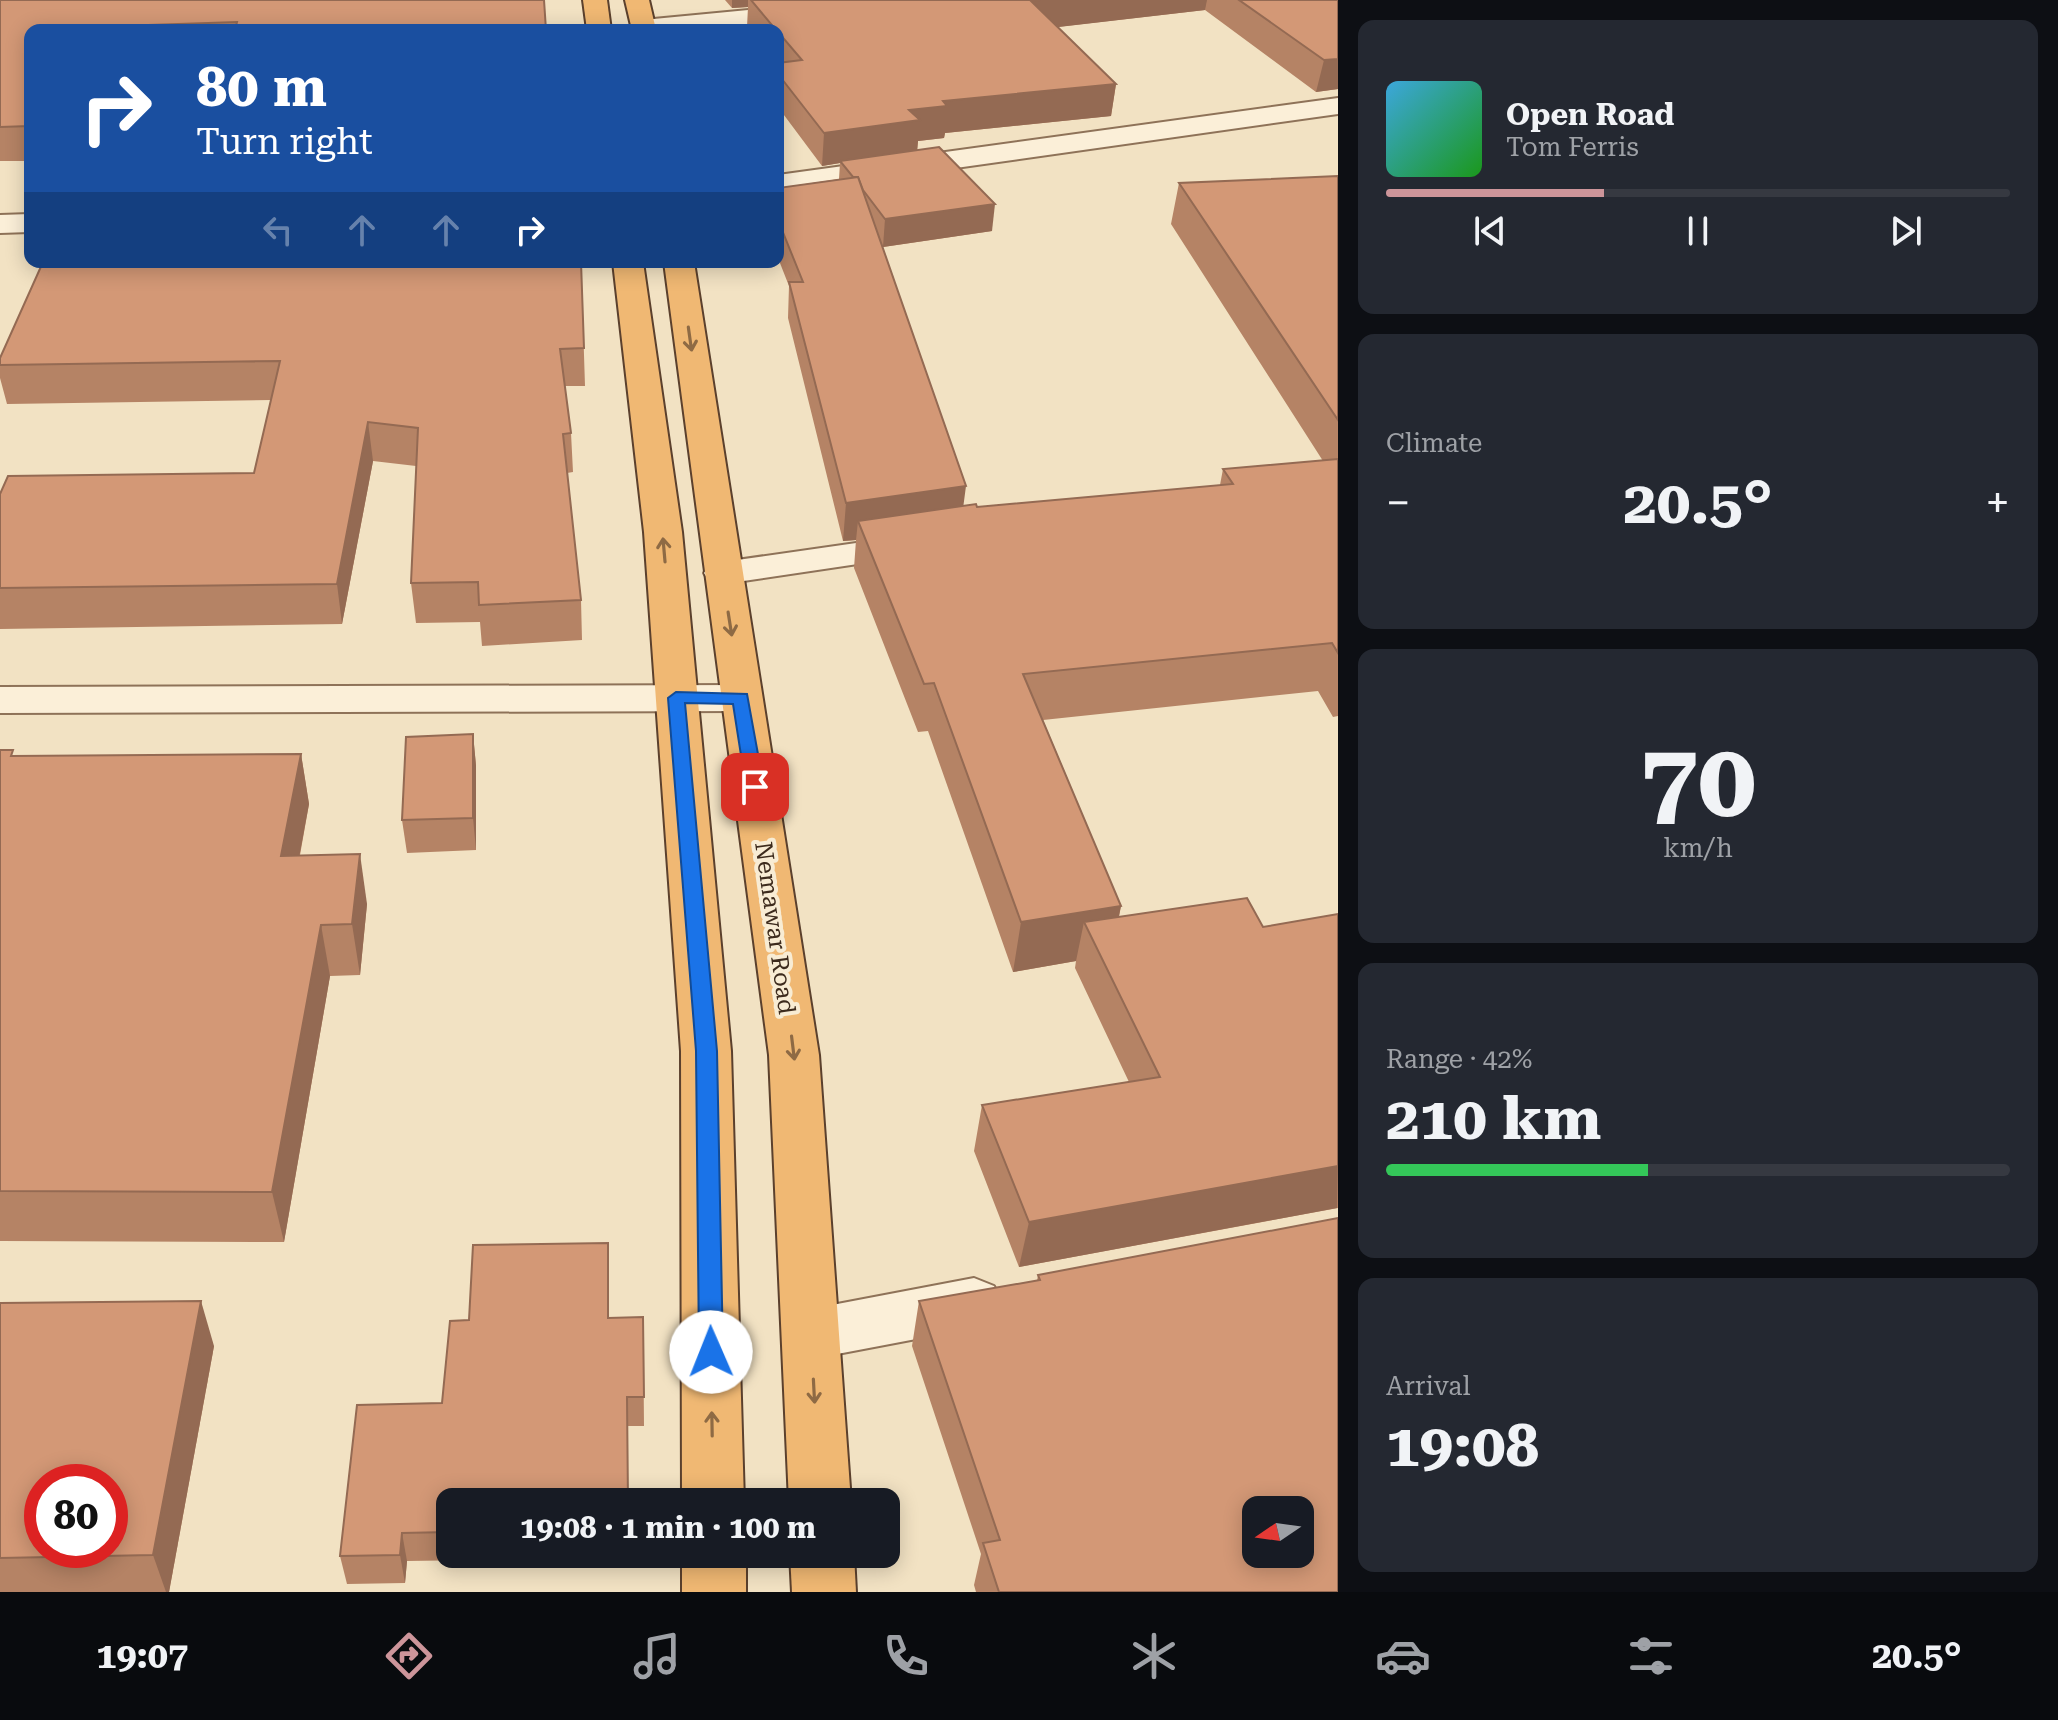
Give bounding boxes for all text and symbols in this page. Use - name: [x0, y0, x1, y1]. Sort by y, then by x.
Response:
- text: 80 m: [196, 54, 327, 120]
- icon: right: [64, 56, 168, 160]
- text: Open Road: [1506, 97, 1674, 132]
- text: Turn right: [196, 121, 373, 163]
- text: Tom Ferris: [1506, 132, 1639, 162]
- icon: left: [256, 208, 300, 252]
- icon: ahead: [340, 208, 384, 252]
- icon: ahead: [424, 208, 468, 252]
- icon: right: [508, 208, 552, 252]
- icon: previous: [1468, 209, 1512, 253]
- icon: pause: [1676, 209, 1720, 253]
- icon: next: [1884, 209, 1928, 253]
- one-way arrow: [683, 326, 698, 351]
- text: Climate: [1386, 428, 1482, 458]
- text: 20.5°: [1623, 467, 1773, 538]
- text: −: [1386, 477, 1411, 529]
- text: +: [1985, 477, 2010, 529]
- one-way arrow: [656, 537, 671, 564]
- one-way arrow: [723, 611, 738, 637]
- text: 70: [1640, 720, 1756, 841]
- pin: [721, 753, 789, 821]
- icon: arrive: [733, 765, 777, 809]
- text: km/h: [1663, 833, 1733, 863]
- street label: Nemawar Road: [749, 840, 801, 1016]
- one-way arrow: [786, 1035, 801, 1060]
- text: Range · 42%: [1386, 1044, 1532, 1074]
- text: 210 km: [1386, 1083, 1601, 1154]
- position arrow: [669, 1310, 753, 1394]
- text: Arrival: [1386, 1371, 1471, 1401]
- one-way arrow: [807, 1377, 822, 1404]
- text: 19:08: [1386, 1410, 1539, 1481]
- one-way arrow: [704, 1411, 720, 1438]
- speed limit sign: 80: [24, 1464, 128, 1568]
- north arrow: [1242, 1496, 1314, 1568]
- map controls: [1242, 1496, 1314, 1568]
- text: 19:08 · 1 min · 100 m: [520, 1510, 816, 1545]
- icon: directions: [381, 1628, 437, 1684]
- icon: music: [629, 1628, 685, 1684]
- icon: phone: [878, 1628, 934, 1684]
- icon: climate: [1126, 1628, 1182, 1684]
- icon: car: [1375, 1628, 1431, 1684]
- icon: filters: [1623, 1628, 1679, 1684]
- text: 19:07: [96, 1635, 188, 1677]
- text: 20.5°: [1872, 1635, 1962, 1677]

